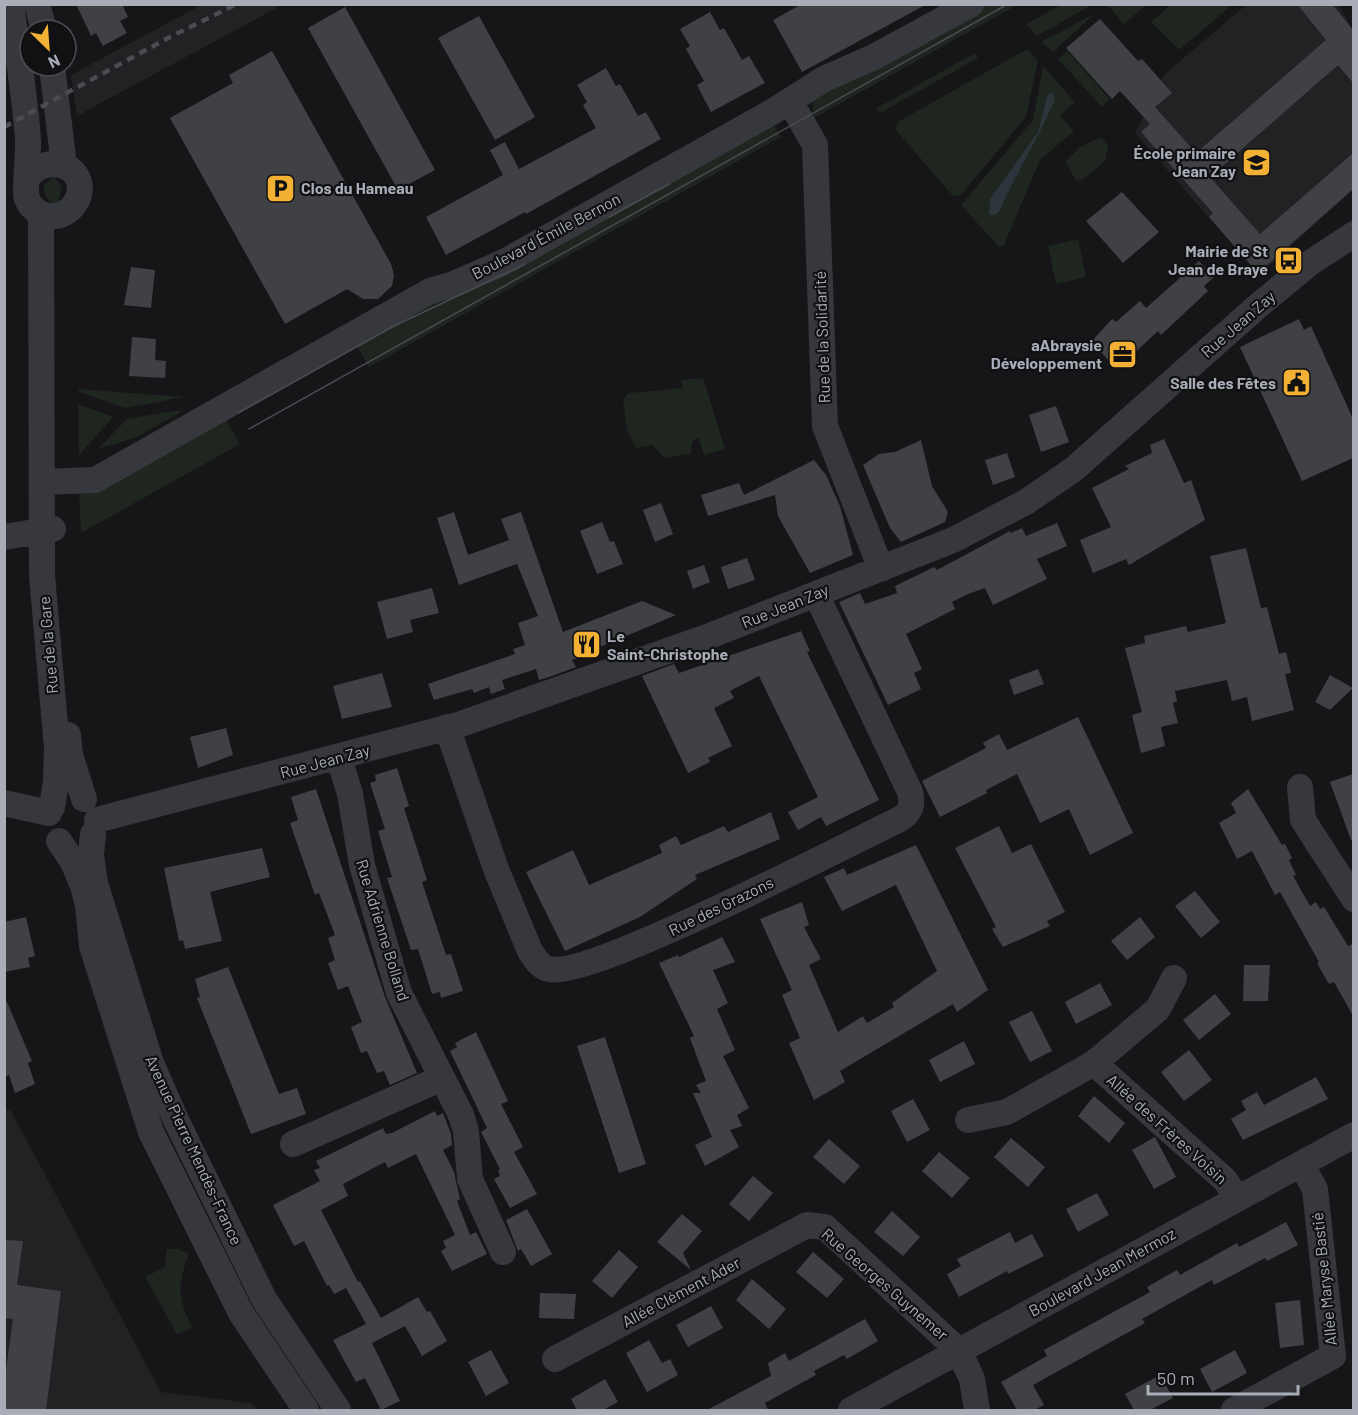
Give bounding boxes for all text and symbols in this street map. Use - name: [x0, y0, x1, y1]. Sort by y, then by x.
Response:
- north arrow: [18, 18, 78, 78]
- text: N: [46, 51, 63, 73]
- place label: École primaire Jean Zay: [1134, 143, 1236, 180]
- school or university icon: École primaire Jean Zay: [1241, 146, 1273, 178]
- parking icon: Clos du Hameau: [264, 172, 296, 204]
- place label: Clos du Hameau: [301, 178, 413, 197]
- street label: Boulevard Émile Bernon: [468, 188, 623, 283]
- place label: Mairie de St Jean de Braye: [1168, 241, 1268, 278]
- bus stop icon: Mairie de St Jean de Braye: [1273, 244, 1305, 276]
- street label: Rue de la Solidarité: [810, 271, 833, 403]
- street label: Rue Jean Zay: [1197, 286, 1279, 361]
- place label: aAbraysie Développement: [991, 335, 1102, 372]
- office icon: aAbraysie Développement: [1107, 338, 1139, 370]
- public building icon: Salle des Fêtes: [1281, 367, 1313, 399]
- place label: Salle des Fêtes: [1170, 373, 1276, 392]
- street label: Rue Jean Zay: [739, 579, 832, 632]
- street label: Rue de la Gare: [34, 596, 61, 695]
- place label: Le Saint-Christophe: [607, 626, 729, 663]
- restaurant icon: Le Saint-Christophe: [570, 629, 602, 661]
- street label: Rue Jean Zay: [278, 739, 372, 782]
- street label: Rue Adrienne Bolland: [353, 857, 414, 1003]
- street label: Rue des Grazons: [665, 872, 776, 939]
- street label: Avenue Pierre Mendès-France: [142, 1052, 247, 1248]
- street label: Allée des Frères Voisin: [1103, 1070, 1231, 1188]
- street label: Allée Maryse Bastié: [1307, 1212, 1340, 1347]
- street label: Boulevard Jean Mermoz: [1025, 1223, 1179, 1320]
- street label: Rue Georges Guynemer: [818, 1224, 952, 1344]
- street label: Allée Clément Ader: [618, 1252, 743, 1331]
- scale bar: [1148, 1358, 1298, 1396]
- text: 50 m: [1157, 1367, 1195, 1389]

